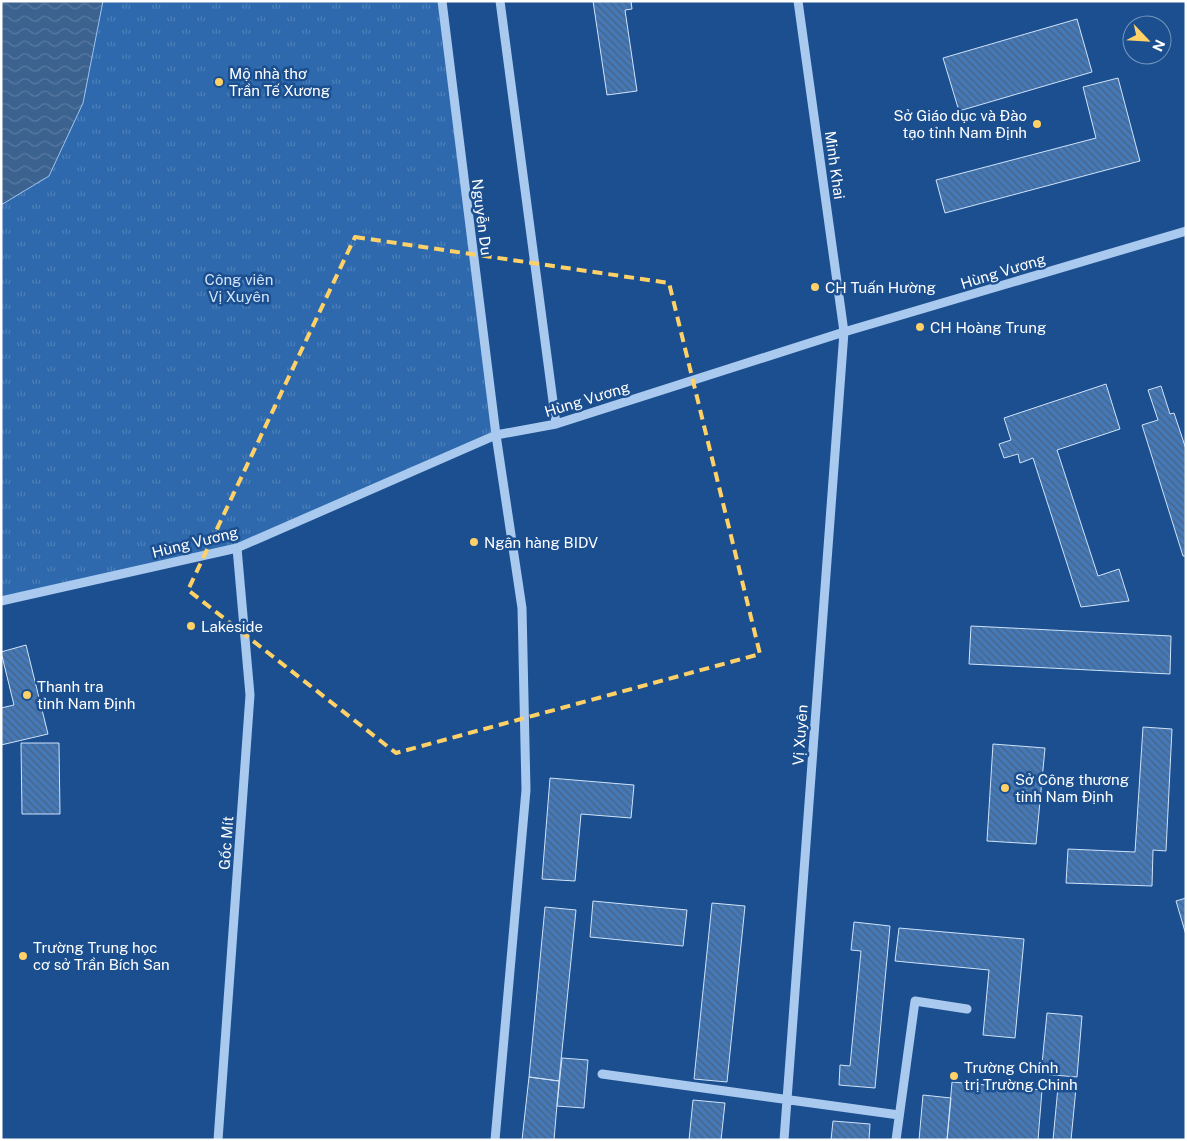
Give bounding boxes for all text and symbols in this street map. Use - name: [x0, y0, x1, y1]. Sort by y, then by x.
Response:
- north arrow: [1122, 15, 1172, 65]
- text: N: [1149, 37, 1168, 54]
- place label: Mộ nhà thơ Trần Tế Xương: [229, 65, 330, 99]
- marker: Mộ nhà thơ Trần Tế Xương: [213, 76, 225, 88]
- place label: Sở Giáo dục và Đào tạo tỉnh Nam Định: [893, 107, 1027, 141]
- marker: Sở Giáo dục và Đào tạo tỉnh Nam Định: [1031, 118, 1043, 130]
- street label: Minh Khai: [822, 130, 848, 200]
- street label: Nguyễn Du: [469, 178, 495, 256]
- street label: Hùng Vương: [958, 250, 1048, 292]
- park label: Công viên Vị Xuyên: [205, 271, 273, 305]
- place label: CH Tuấn Hường: [825, 279, 936, 296]
- marker: CH Tuấn Hường: [809, 281, 821, 293]
- place label: CH Hoàng Trung: [930, 319, 1046, 336]
- marker: CH Hoàng Trung: [914, 321, 926, 333]
- street label: Hùng Vương: [542, 378, 632, 420]
- street label: Hùng Vương: [150, 523, 240, 561]
- place label: Ngân hàng BIDV: [484, 534, 598, 551]
- marker: Ngân hàng BIDV: [468, 536, 480, 548]
- place label: Lakeside: [201, 618, 263, 635]
- marker: Lakeside: [185, 620, 197, 632]
- place label: Thanh tra tỉnh Nam Định: [37, 678, 135, 712]
- marker: Thanh tra tỉnh Nam Định: [21, 689, 33, 701]
- street label: Vị Xuyên: [789, 704, 811, 766]
- place label: Sở Công thương tỉnh Nam Định: [1015, 771, 1129, 805]
- marker: Sở Công thương tỉnh Nam Định: [999, 782, 1011, 794]
- street label: Gốc Mít: [216, 815, 236, 870]
- place label: Trường Trung học cơ sở Trần Bích San: [33, 939, 170, 973]
- marker: Trường Trung học cơ sở Trần Bích San: [17, 950, 29, 962]
- place label: Trường Chính trị Trường Chinh: [964, 1059, 1078, 1093]
- marker: Trường Chính trị Trường Chinh: [948, 1070, 960, 1082]

